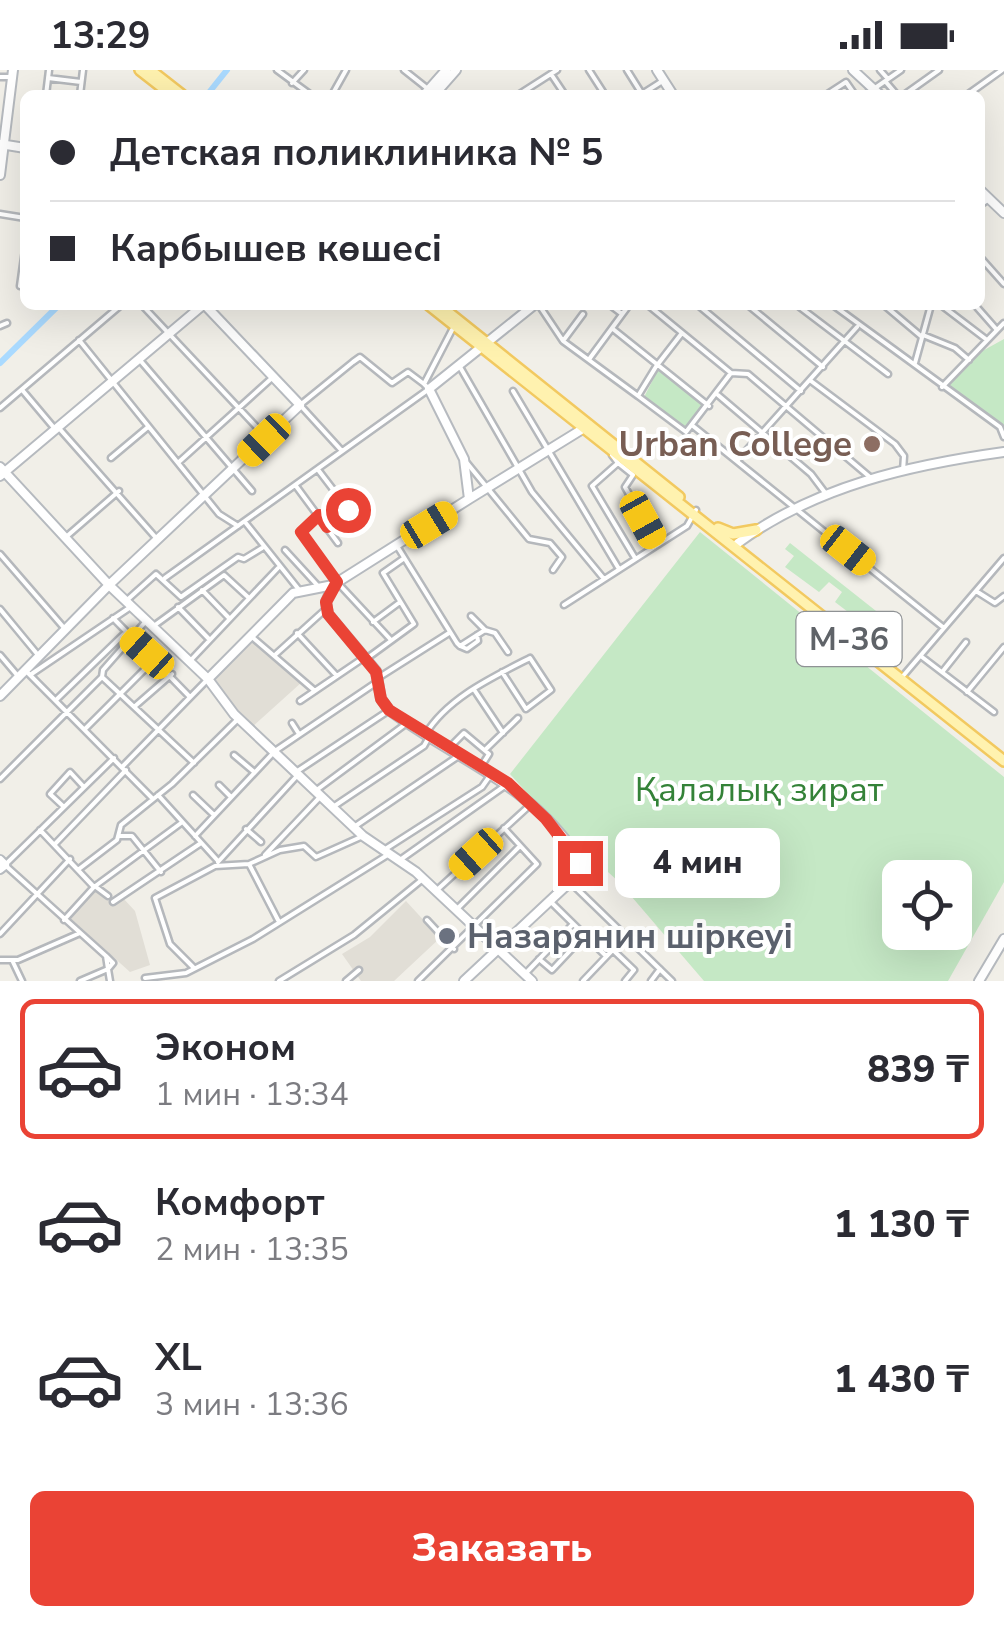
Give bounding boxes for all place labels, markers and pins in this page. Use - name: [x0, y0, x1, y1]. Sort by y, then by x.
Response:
- place label: Urban College: [618, 421, 852, 468]
- marker: Urban College: [861, 433, 883, 455]
- place label: Назарянин шіркеуі: [467, 913, 793, 960]
- marker: Назарянин шіркеуі: [436, 925, 458, 947]

